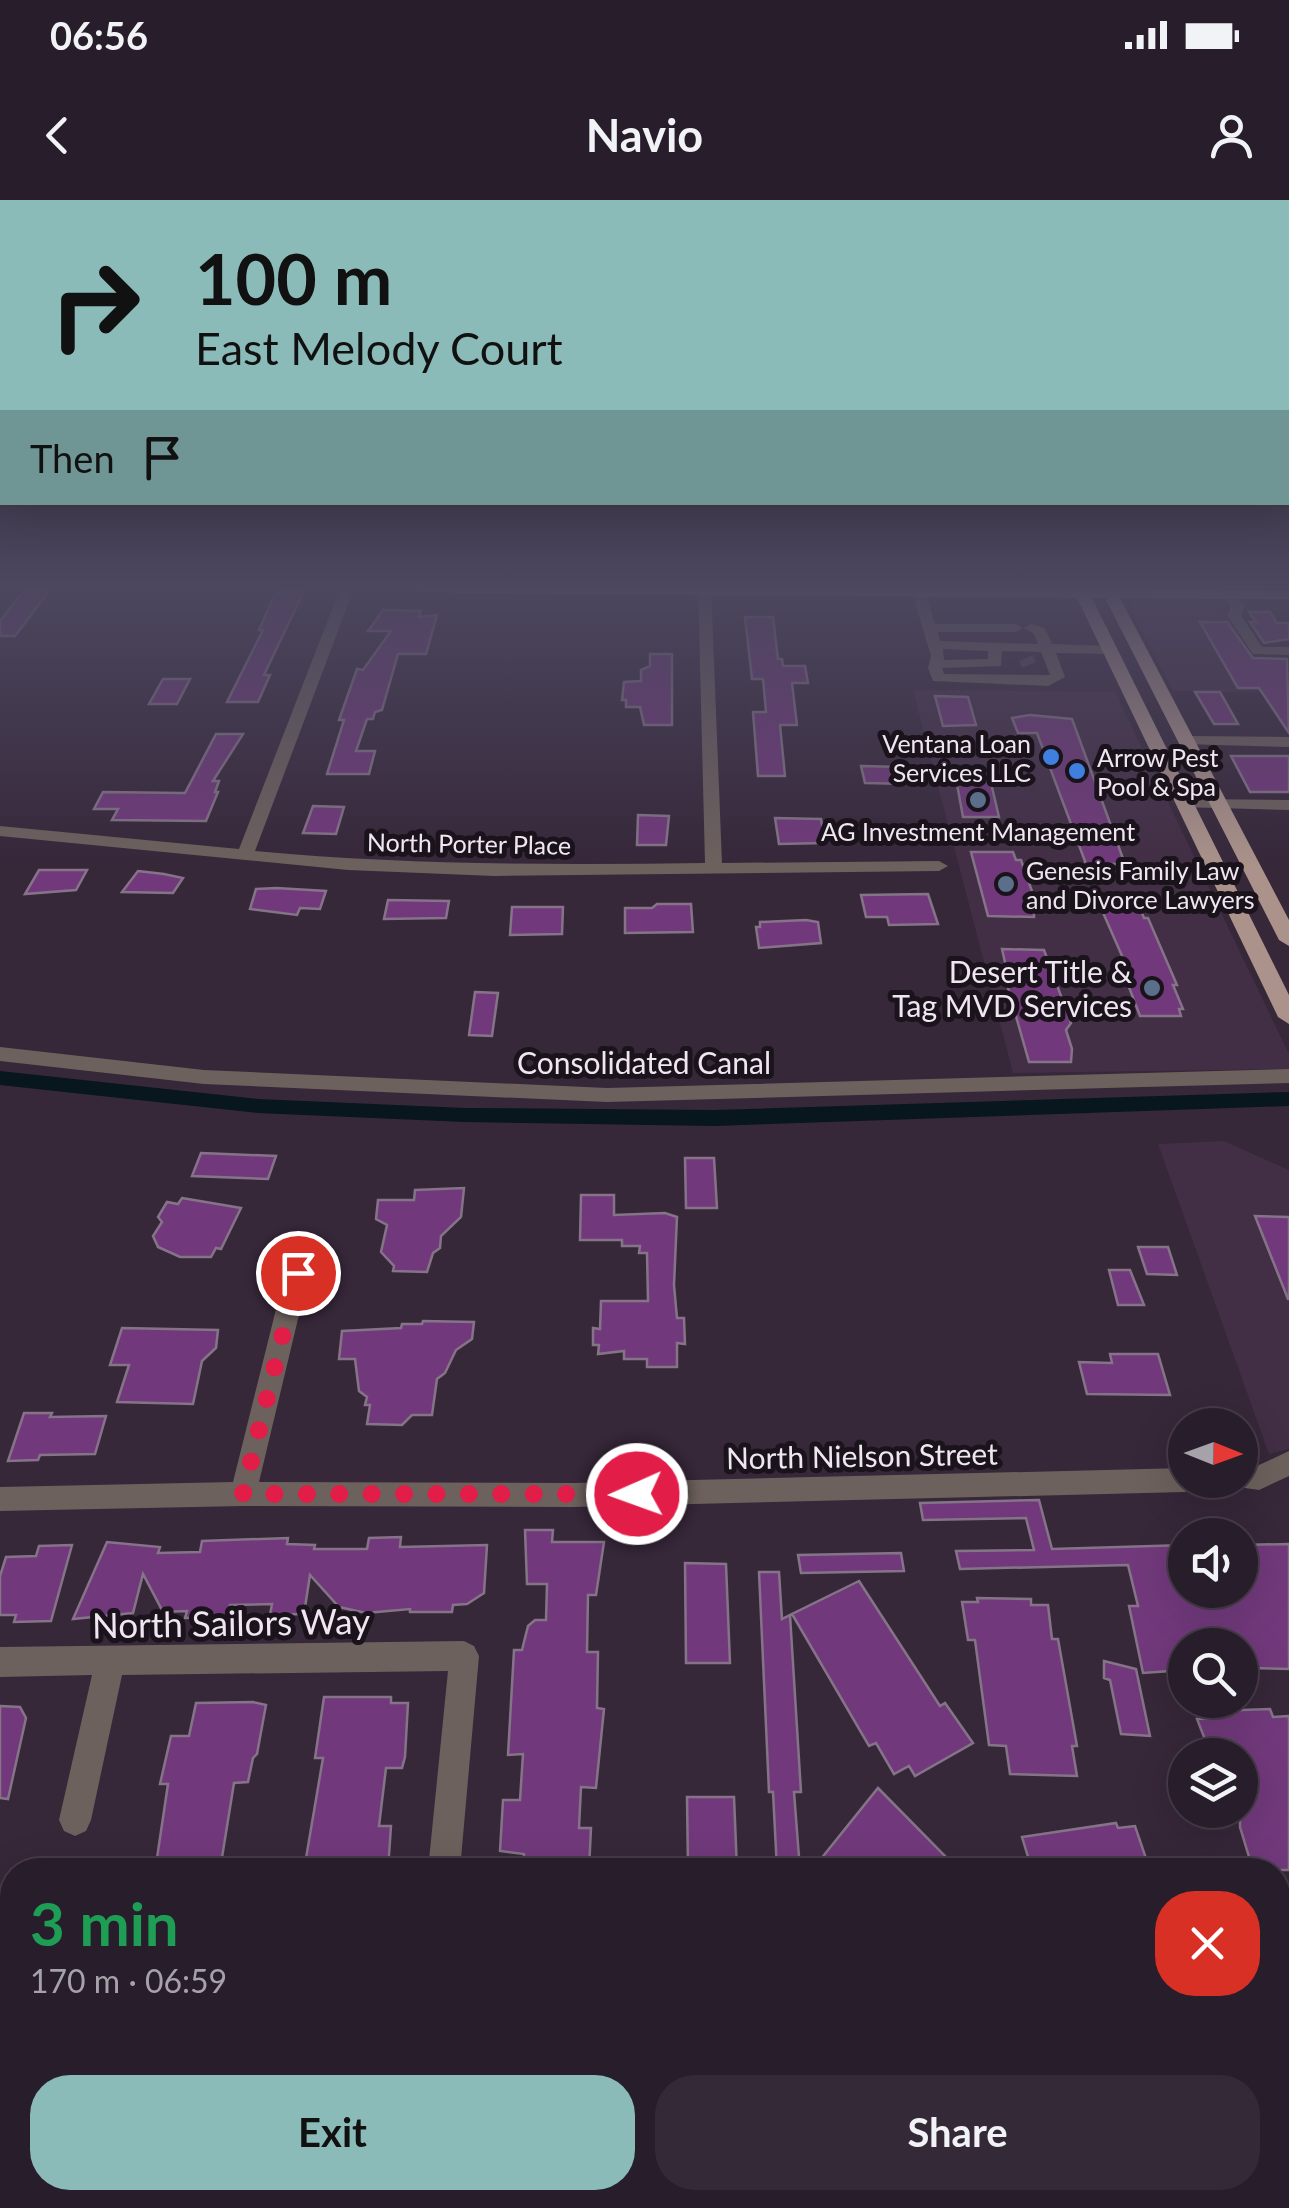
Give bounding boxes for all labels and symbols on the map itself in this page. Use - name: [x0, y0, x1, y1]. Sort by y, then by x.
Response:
- place label: Ventana Loan Services LLC: [882, 728, 1031, 787]
- place label: Arrow Pest Pool & Spa: [1097, 742, 1218, 801]
- marker: Ventana Loan Services LLC: [1040, 746, 1062, 768]
- marker: Arrow Pest Pool & Spa: [1066, 760, 1088, 782]
- marker: AG Investment Management: [967, 789, 989, 811]
- place label: AG Investment Management: [821, 816, 1135, 846]
- street label: North Porter Place: [367, 826, 571, 860]
- place label: Genesis Family Law and Divorce Lawyers: [1026, 855, 1255, 914]
- marker: Genesis Family Law and Divorce Lawyers: [995, 873, 1017, 895]
- place label: Desert Title & Tag MVD Services: [892, 953, 1133, 1023]
- marker: Desert Title & Tag MVD Services: [1141, 977, 1163, 999]
- street label: Consolidated Canal: [517, 1044, 771, 1080]
- pin: [256, 1231, 341, 1316]
- north arrow: [1168, 1408, 1258, 1498]
- street label: North Nielson Street: [726, 1435, 998, 1475]
- position arrow: [585, 1442, 689, 1546]
- street label: North Sailors Way: [92, 1599, 370, 1645]

